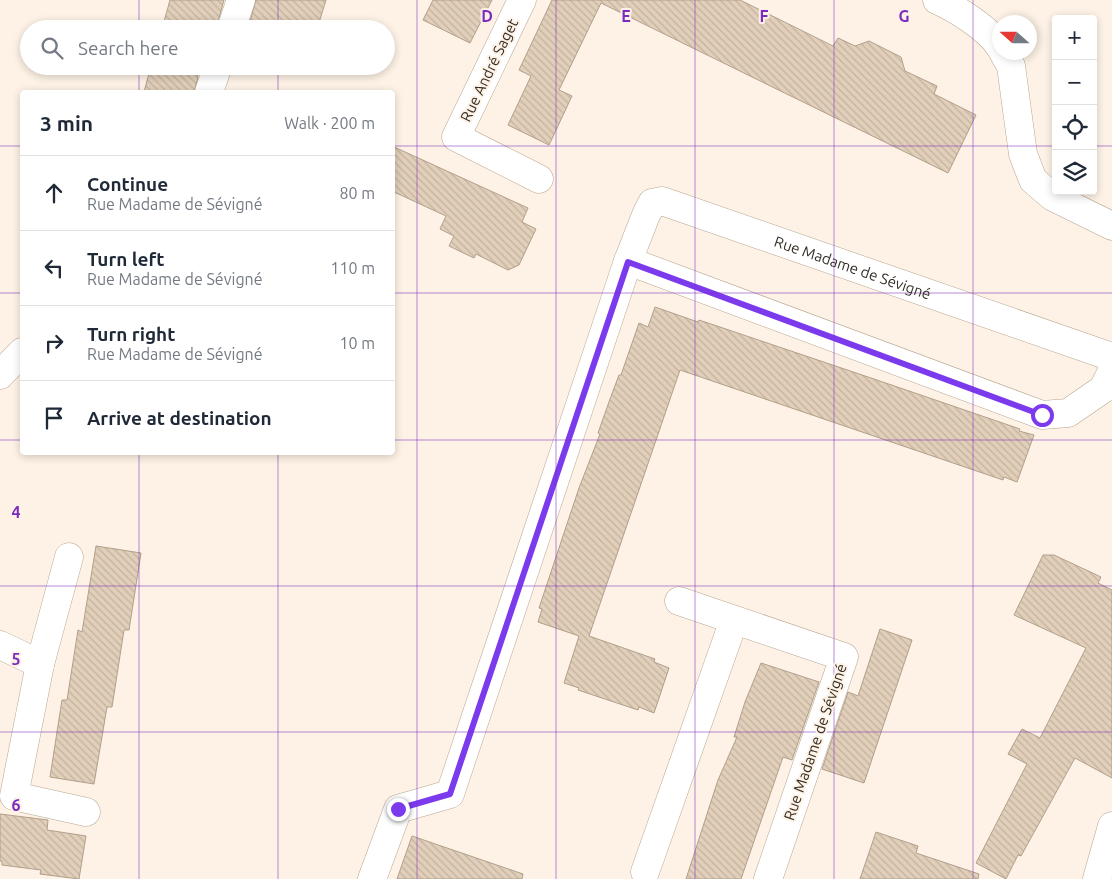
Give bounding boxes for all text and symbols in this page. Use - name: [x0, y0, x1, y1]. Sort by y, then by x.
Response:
- text: D: [481, 7, 493, 25]
- text: E: [621, 7, 631, 25]
- text: F: [760, 7, 769, 25]
- text: G: [898, 7, 910, 25]
- north arrow: [992, 15, 1037, 60]
- map controls: [1052, 15, 1097, 195]
- button: +: [1052, 15, 1097, 60]
- street label: Rue André Saget: [457, 16, 521, 124]
- search box: [20, 20, 395, 75]
- icon: search: [38, 34, 66, 62]
- text: Search here: [78, 37, 178, 59]
- button: −: [1052, 60, 1097, 105]
- button: locate: [1052, 105, 1097, 150]
- text: 3 min: [40, 111, 93, 135]
- text: Walk · 200 m: [284, 114, 375, 132]
- button: layers: [1052, 150, 1097, 195]
- text: Continue: [87, 173, 168, 195]
- icon: ahead: [40, 179, 68, 207]
- text: 80 m: [339, 184, 375, 202]
- text: Rue Madame de Sévigné: [87, 195, 263, 213]
- street label: Rue Madame de Sévigné: [772, 232, 933, 302]
- text: Turn left: [87, 248, 165, 270]
- icon: left: [40, 254, 68, 282]
- text: 110 m: [330, 259, 375, 277]
- text: Rue Madame de Sévigné: [87, 270, 263, 288]
- text: Turn right: [87, 323, 175, 345]
- icon: right: [40, 329, 68, 357]
- text: 10 m: [339, 334, 375, 352]
- text: Rue Madame de Sévigné: [87, 345, 263, 363]
- icon: arrive: [40, 404, 68, 432]
- route start: [1031, 404, 1054, 427]
- text: Arrive at destination: [87, 407, 272, 429]
- text: 4: [11, 503, 21, 521]
- text: 5: [11, 650, 21, 668]
- street label: Rue Madame de Sévigné: [780, 661, 850, 823]
- text: 6: [11, 796, 21, 814]
- route end: [387, 798, 410, 821]

